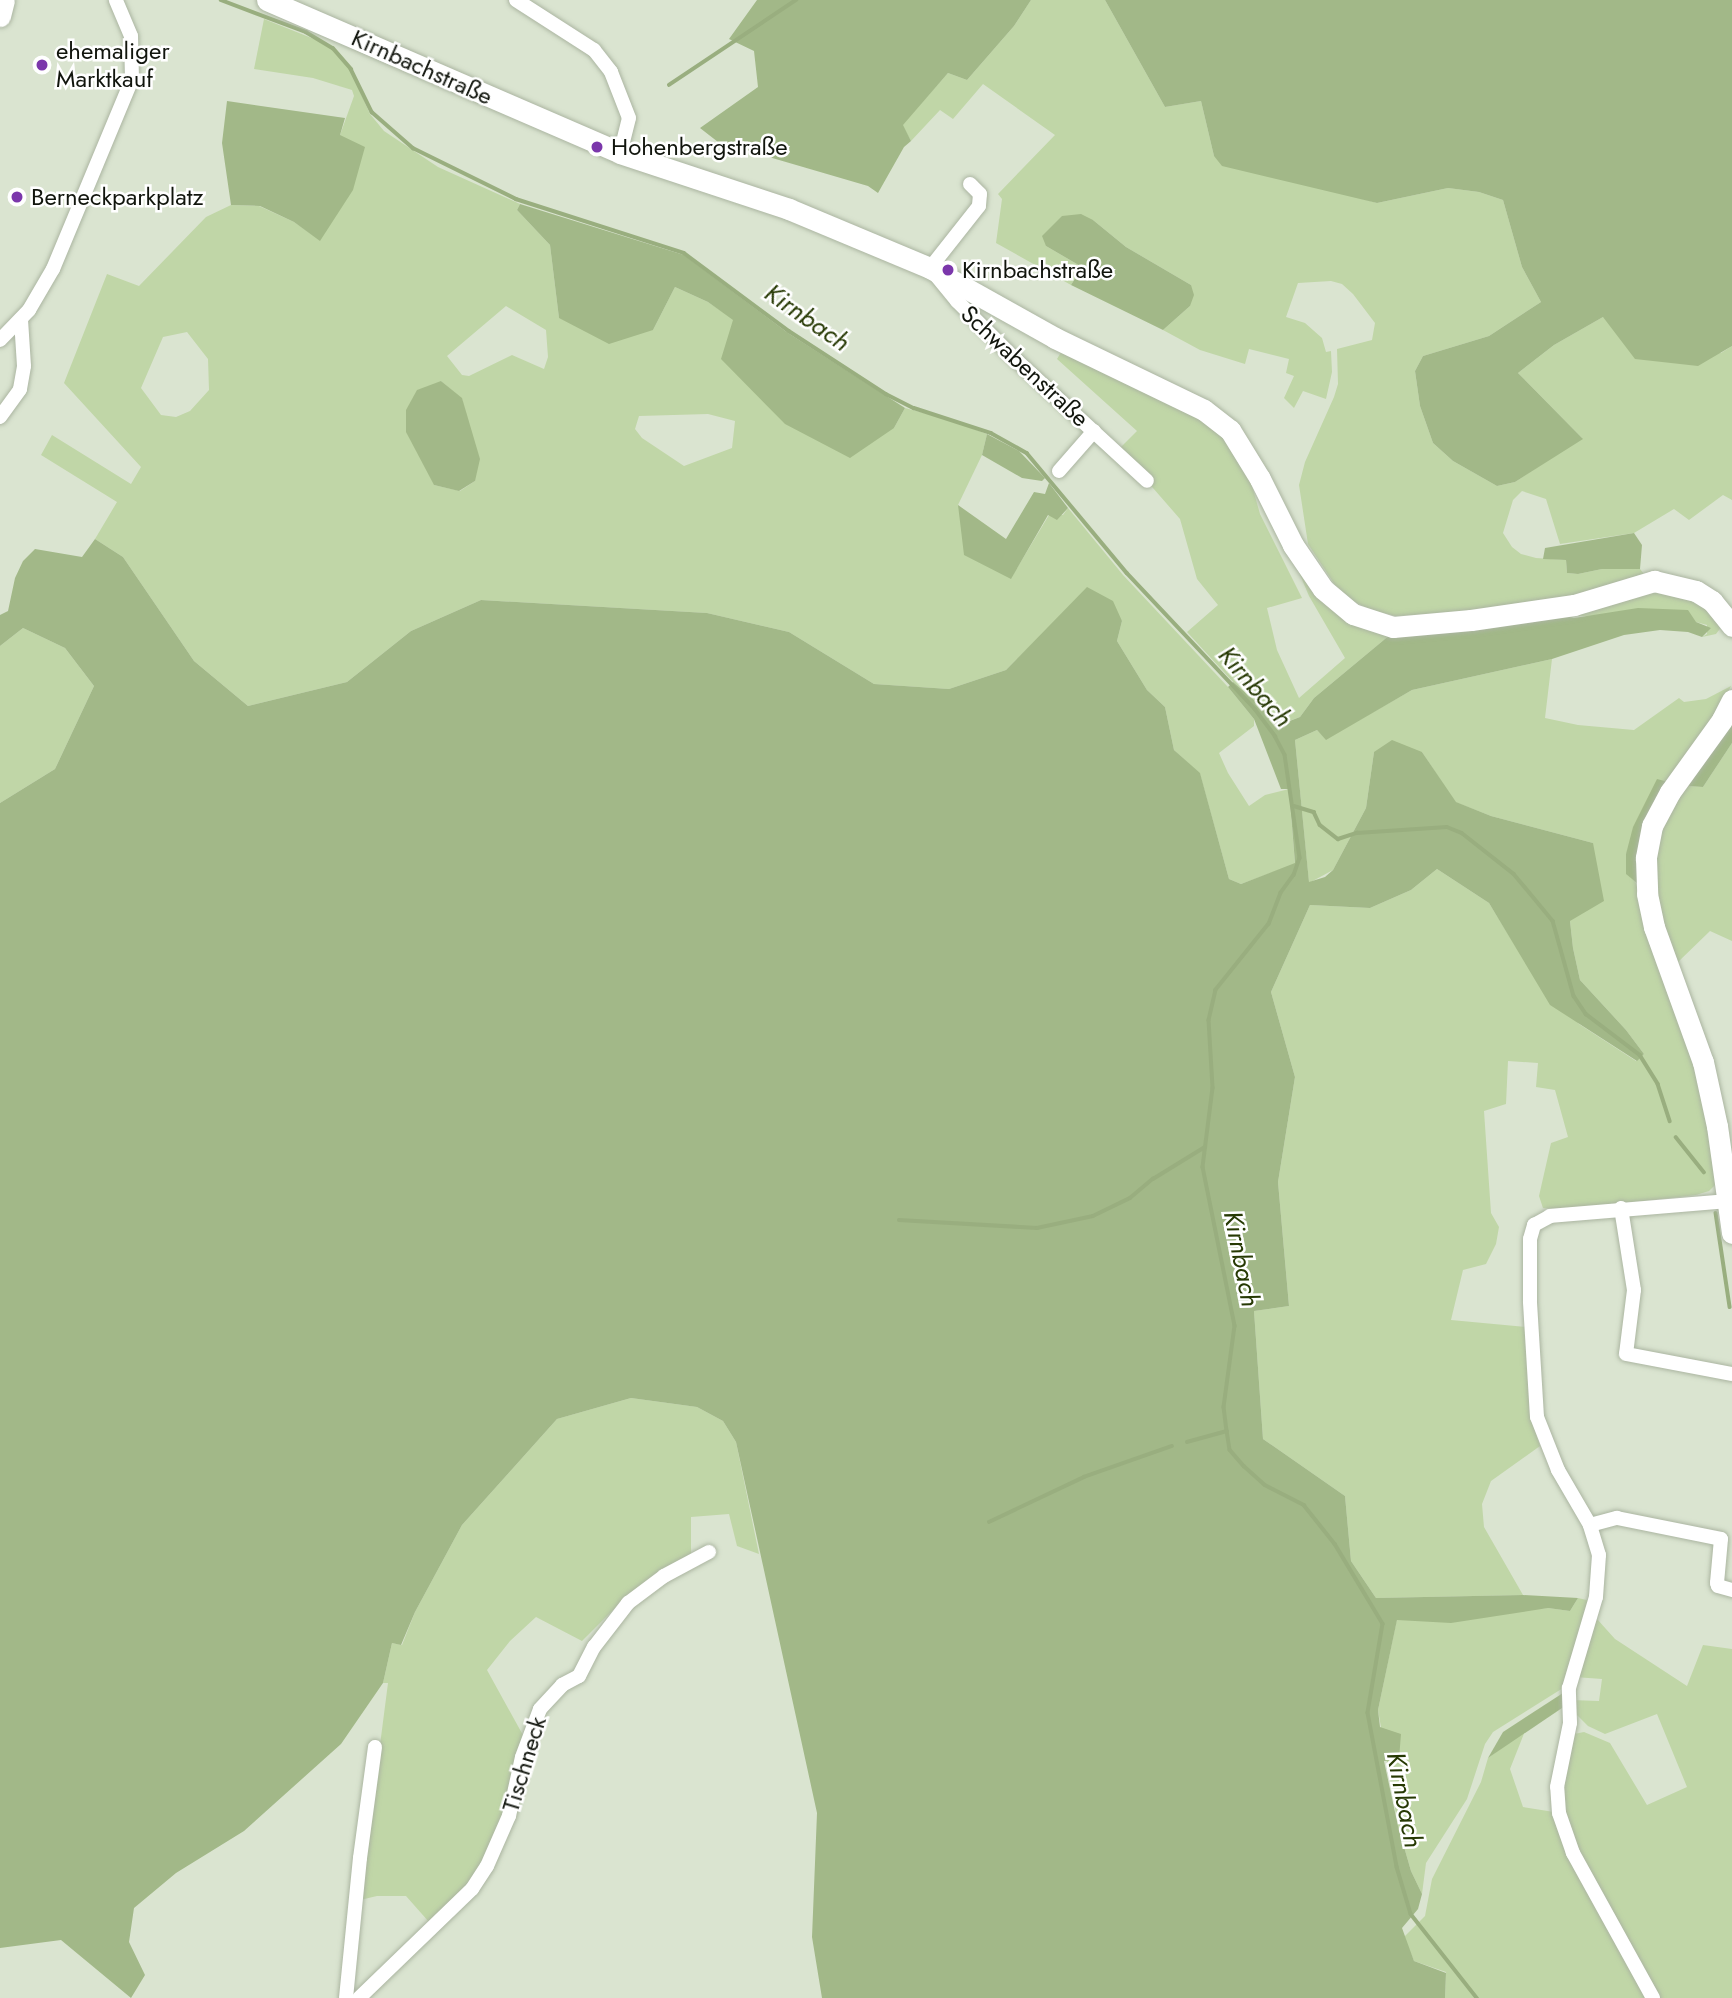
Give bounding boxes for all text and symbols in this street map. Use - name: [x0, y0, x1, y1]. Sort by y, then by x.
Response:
- street label: Kirnbachstraße: [347, 23, 497, 111]
- place label: ehemaliger Marktkauf: [56, 37, 170, 93]
- marker: ehemaliger Marktkauf: [34, 57, 50, 73]
- place label: Hohenbergstraße: [611, 133, 788, 161]
- marker: Hohenbergstraße: [589, 139, 605, 155]
- place label: Berneckparkplatz: [31, 183, 204, 211]
- marker: Berneckparkplatz: [9, 189, 25, 205]
- place label: Kirnbachstraße: [962, 256, 1113, 284]
- marker: Kirnbachstraße: [940, 262, 956, 278]
- water label: Kirnbach: [758, 277, 856, 359]
- street label: Schwabenstraße: [955, 299, 1095, 433]
- water label: Kirnbach: [1211, 640, 1299, 734]
- water label: Kirnbach: [1216, 1209, 1266, 1309]
- street label: Tischneck: [496, 1713, 552, 1815]
- water label: Kirnbach: [1379, 1750, 1429, 1850]

